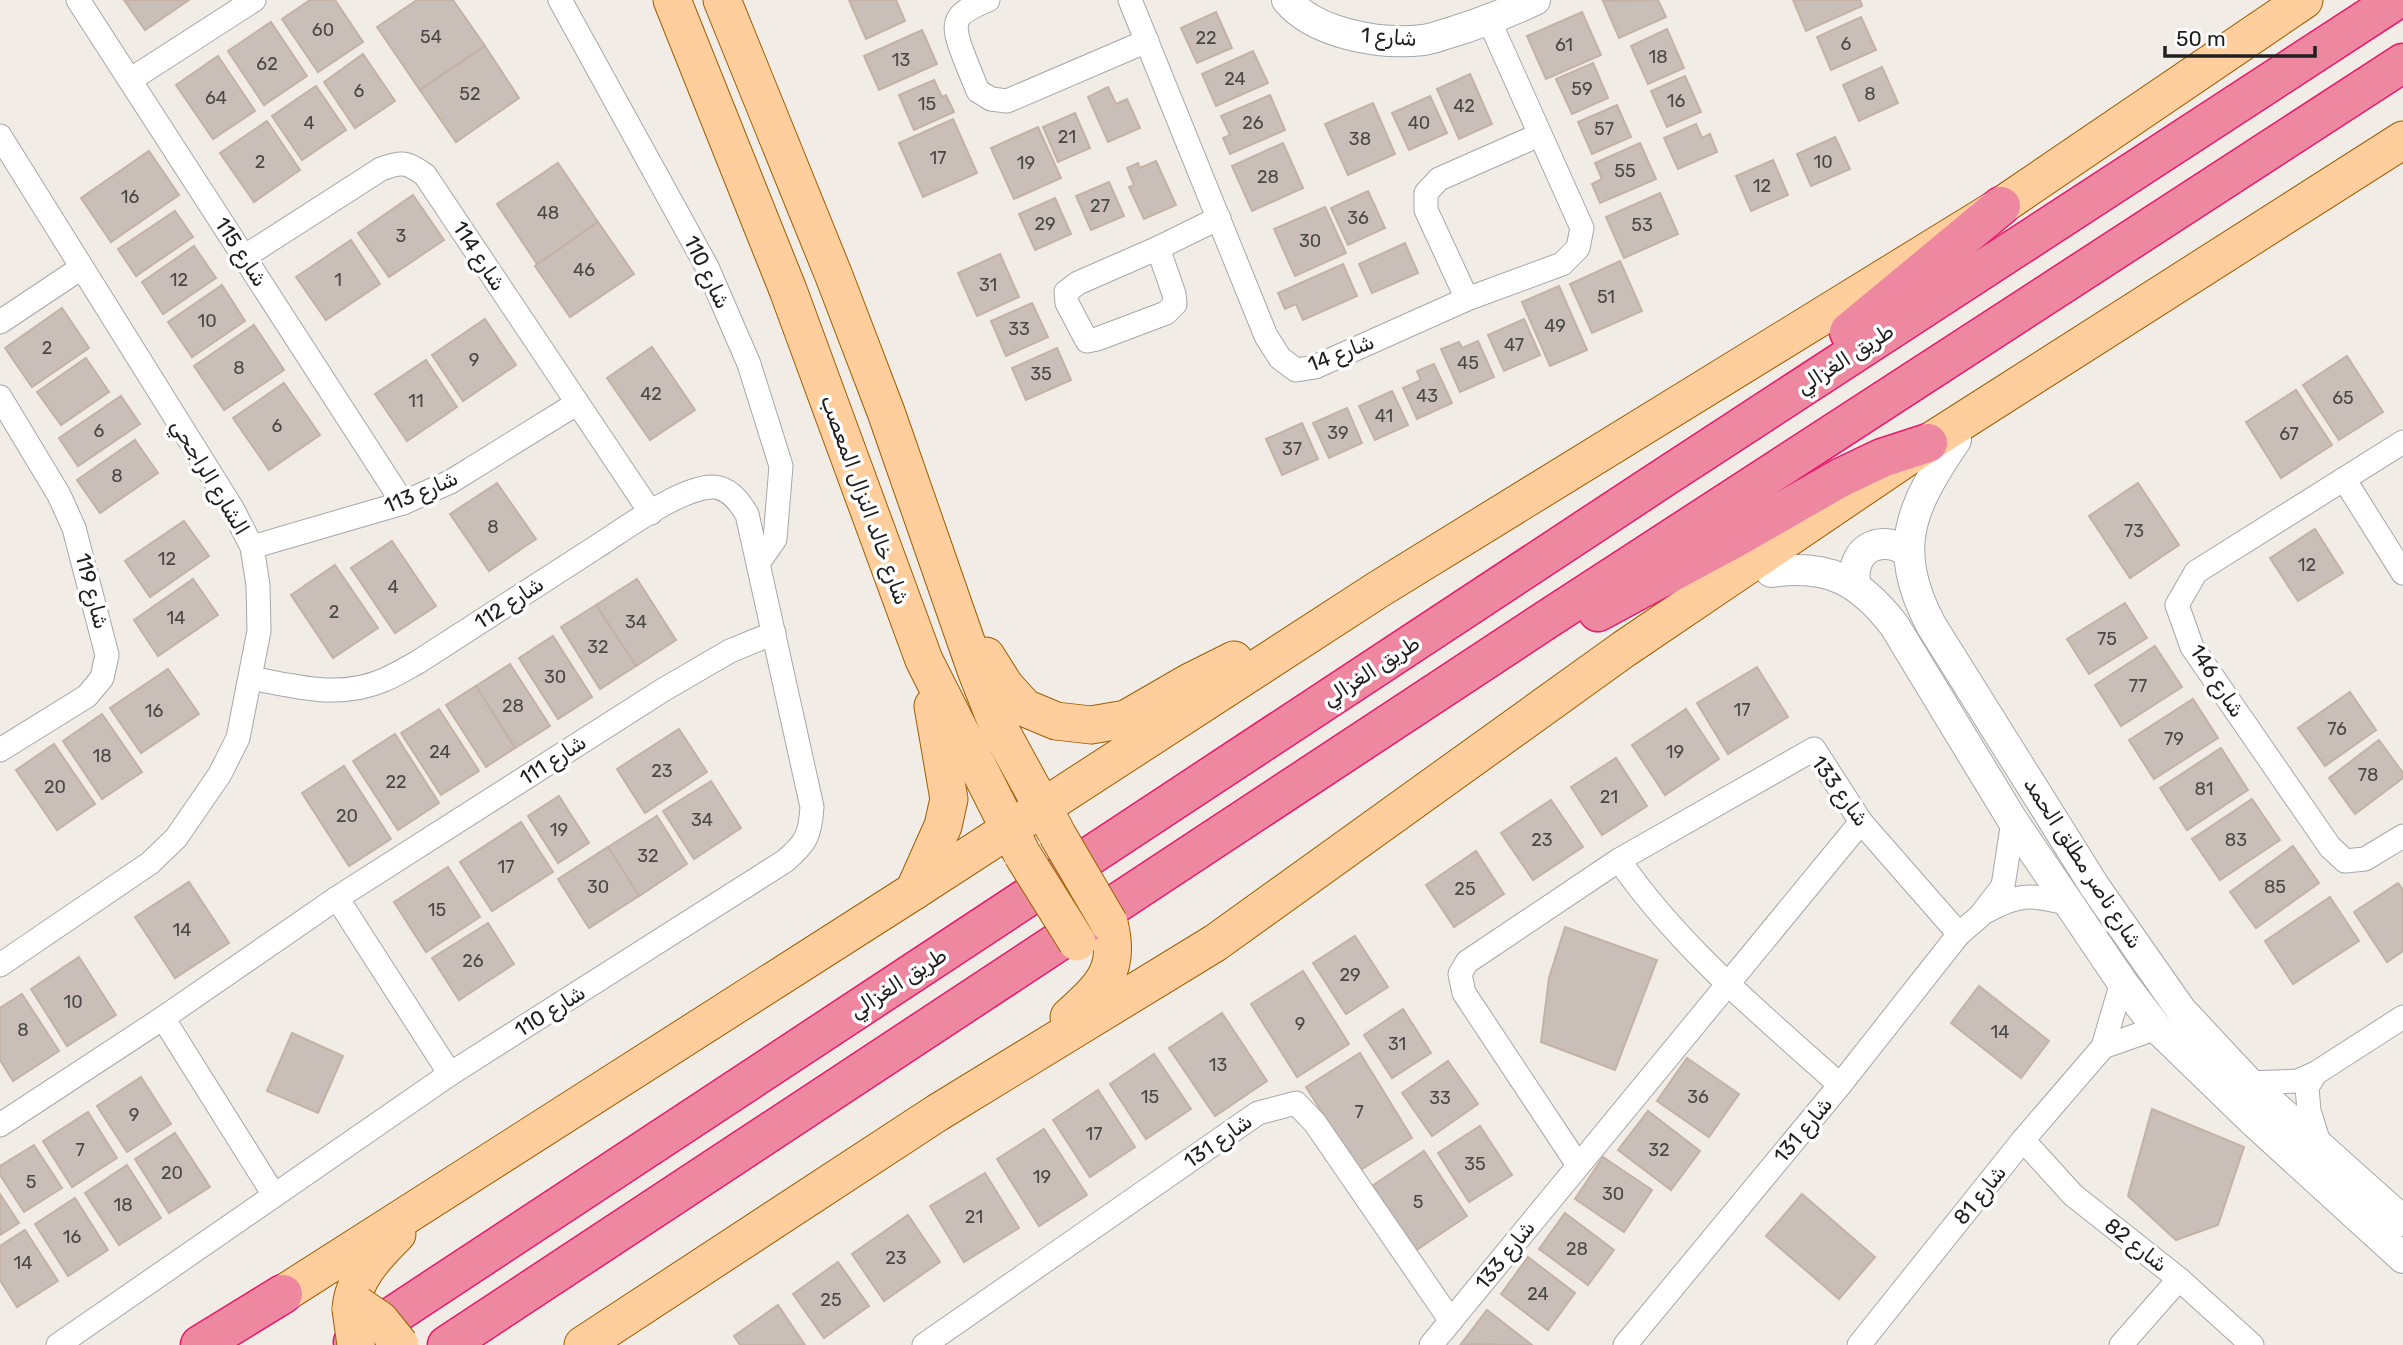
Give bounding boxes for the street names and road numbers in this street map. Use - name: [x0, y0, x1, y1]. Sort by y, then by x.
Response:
- street label: شارع 1: [1360, 22, 1418, 53]
- street label: شارع 115: [208, 212, 273, 292]
- street label: 114 شارع: [446, 216, 511, 296]
- street label: شارع 110: [677, 231, 736, 313]
- street label: طريق الغزالي: [1791, 318, 1900, 403]
- street label: شارع 14: [1304, 328, 1378, 378]
- street label: شارع خالد النزال المعصب: [814, 392, 915, 609]
- street label: الشارع الراجحي: [163, 414, 255, 541]
- street label: شارع 113: [380, 465, 462, 520]
- street label: شارع 119: [68, 550, 115, 632]
- street label: شارع 112: [469, 571, 549, 636]
- street label: طريق الغزالي: [1317, 630, 1426, 715]
- street label: شارع 146: [2183, 640, 2250, 723]
- street label: شارع 111: [515, 729, 592, 792]
- street label: شارع 133: [1805, 750, 1874, 832]
- street label: شارع ناصر مطلق الحمد: [2017, 772, 2148, 954]
- street label: طريق الغزالي: [844, 942, 953, 1027]
- street label: شارع 110: [510, 979, 591, 1044]
- street label: شارع 131: [1768, 1092, 1839, 1169]
- street label: شارع 131: [1179, 1108, 1258, 1175]
- street label: شارع 81: [1948, 1160, 2013, 1231]
- street label: شارع 82: [2099, 1212, 2173, 1278]
- street label: شارع 133: [1469, 1215, 1541, 1295]

